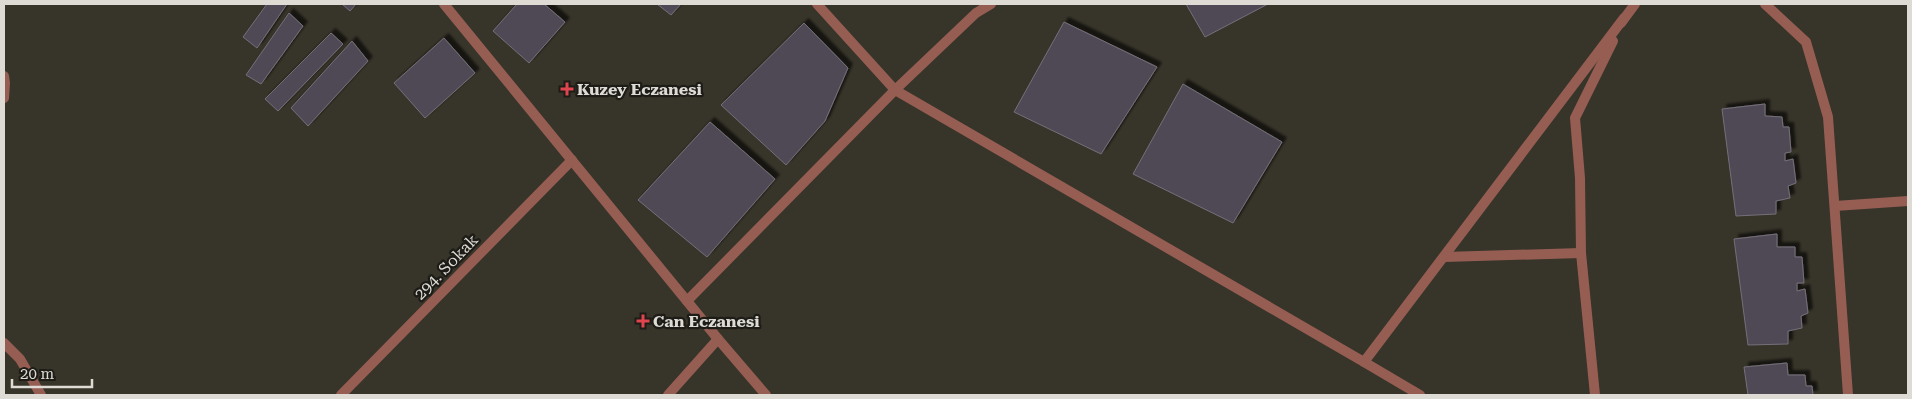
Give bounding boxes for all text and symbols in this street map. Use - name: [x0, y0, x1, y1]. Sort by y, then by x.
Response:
- place label: Kuzey Eczanesi: [577, 80, 702, 99]
- marker: Kuzey Eczanesi: [561, 83, 573, 95]
- street label: 294. Sokak: [410, 230, 482, 304]
- place label: Can Eczanesi: [653, 312, 760, 331]
- marker: Can Eczanesi: [637, 315, 649, 327]
- scale bar: [12, 356, 92, 388]
- text: 20 m: [20, 365, 55, 383]

